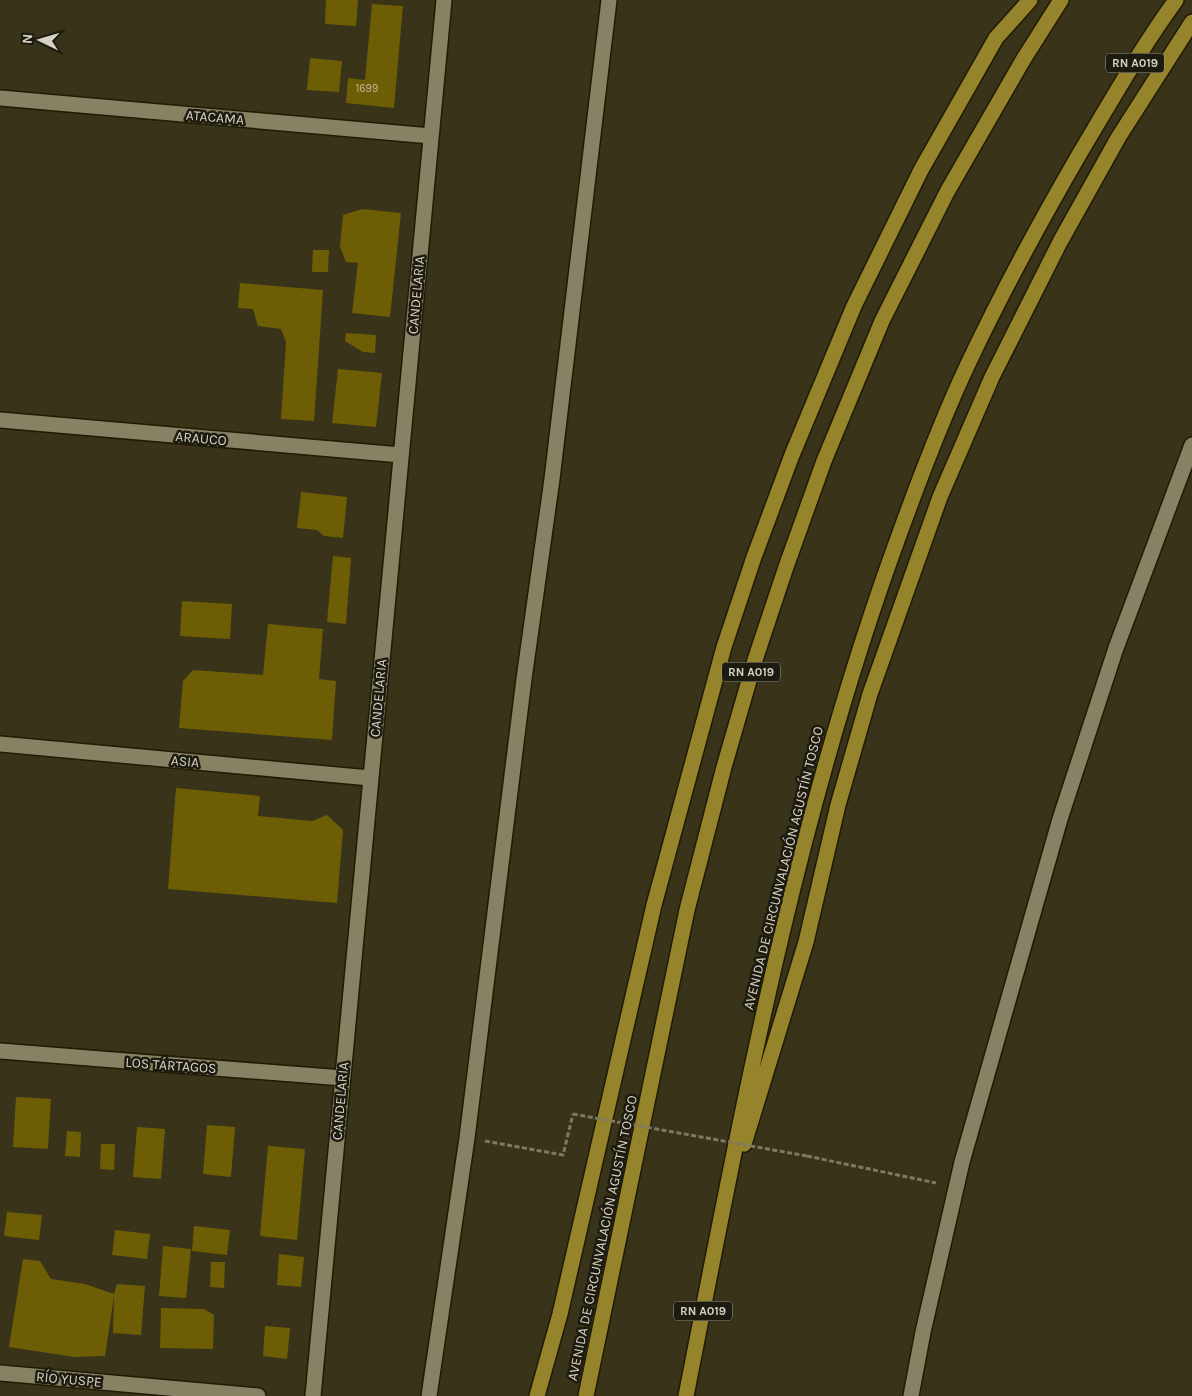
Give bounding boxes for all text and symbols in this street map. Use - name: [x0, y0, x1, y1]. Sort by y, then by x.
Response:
- north arrow: [15, 15, 65, 65]
- text: N: [19, 33, 36, 45]
- road number: RN A019: [1106, 54, 1164, 72]
- house number: 1699: [356, 82, 378, 95]
- street label: ATACAMA: [185, 106, 245, 129]
- street label: CANDELARIA: [405, 255, 428, 335]
- street label: ARAUCO: [175, 428, 227, 449]
- street label: CANDELARIA: [367, 658, 390, 738]
- road number: RN A019: [722, 662, 780, 682]
- street label: AVENIDA DE CIRCUNVALACIÓN AGUSTÍN TOSCO: [739, 724, 827, 1012]
- street label: ASIA: [170, 752, 200, 771]
- street label: LOS TÁRTAGOS: [125, 1053, 217, 1077]
- street label: CANDELARIA: [329, 1061, 352, 1141]
- street label: AVENIDA DE CIRCUNVALACIÓN AGUSTÍN TOSCO: [563, 1094, 641, 1382]
- road number: RN A019: [674, 1302, 732, 1320]
- street label: RÍO YUSPE: [35, 1367, 103, 1391]

